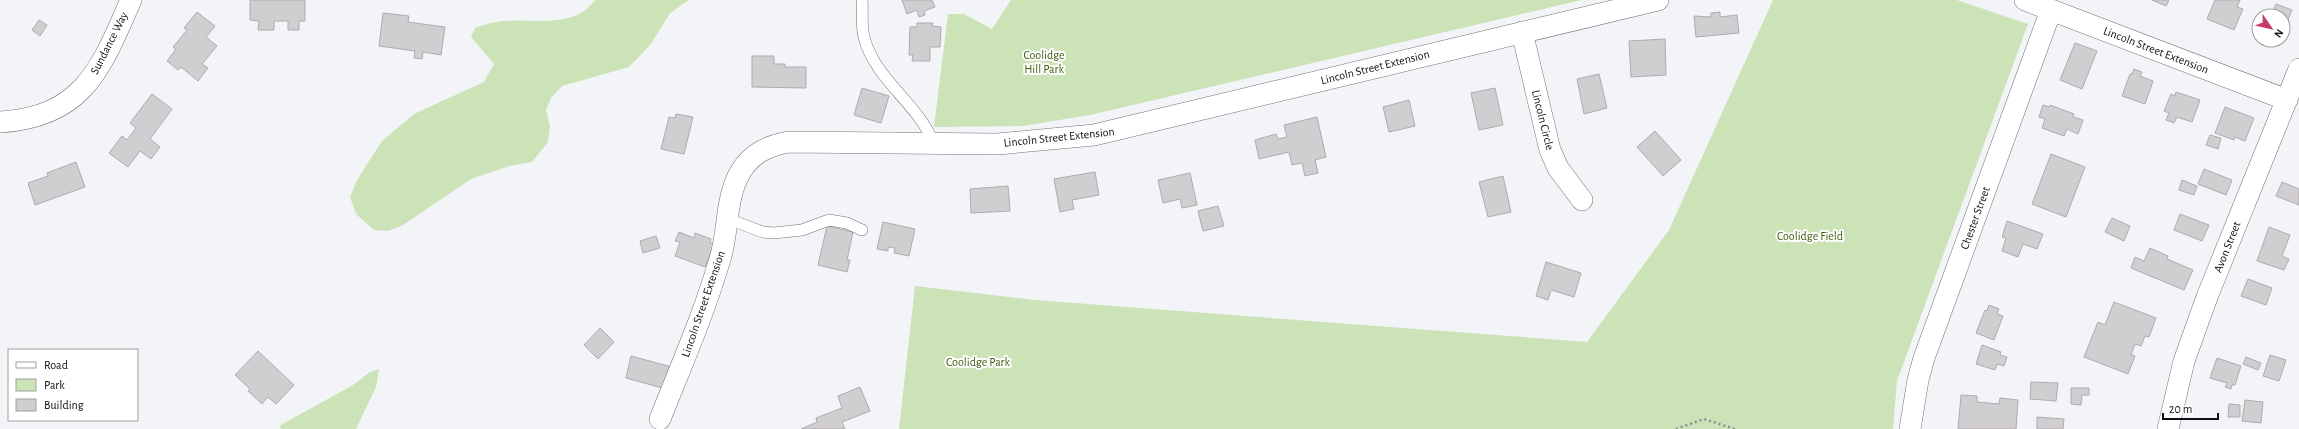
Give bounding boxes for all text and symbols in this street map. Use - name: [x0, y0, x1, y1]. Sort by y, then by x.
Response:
- north arrow: [2251, 8, 2291, 48]
- street label: Sundance Way: [88, 10, 131, 77]
- street label: Lincoln Street Extension: [2102, 24, 2210, 76]
- text: N: [2272, 27, 2286, 40]
- street label: Lincoln Street Extension: [1319, 48, 1431, 86]
- park label: Coolidge Hill Park: [1023, 49, 1065, 75]
- street label: Lincoln Circle: [1530, 89, 1556, 151]
- street label: Lincoln Street Extension: [1003, 125, 1115, 149]
- street label: Chester Street: [1958, 185, 1992, 251]
- street label: Avon Street: [2211, 220, 2243, 274]
- park label: Coolidge Field: [1777, 230, 1843, 242]
- street label: Lincoln Street Extension: [679, 249, 727, 359]
- legend: [8, 349, 138, 421]
- park label: Coolidge Park: [946, 356, 1010, 368]
- text: Road: [44, 359, 68, 371]
- text: Park: [44, 379, 65, 391]
- scale bar: [2163, 395, 2218, 421]
- text: Building: [44, 399, 84, 411]
- text: 20 m: [2169, 403, 2192, 415]

